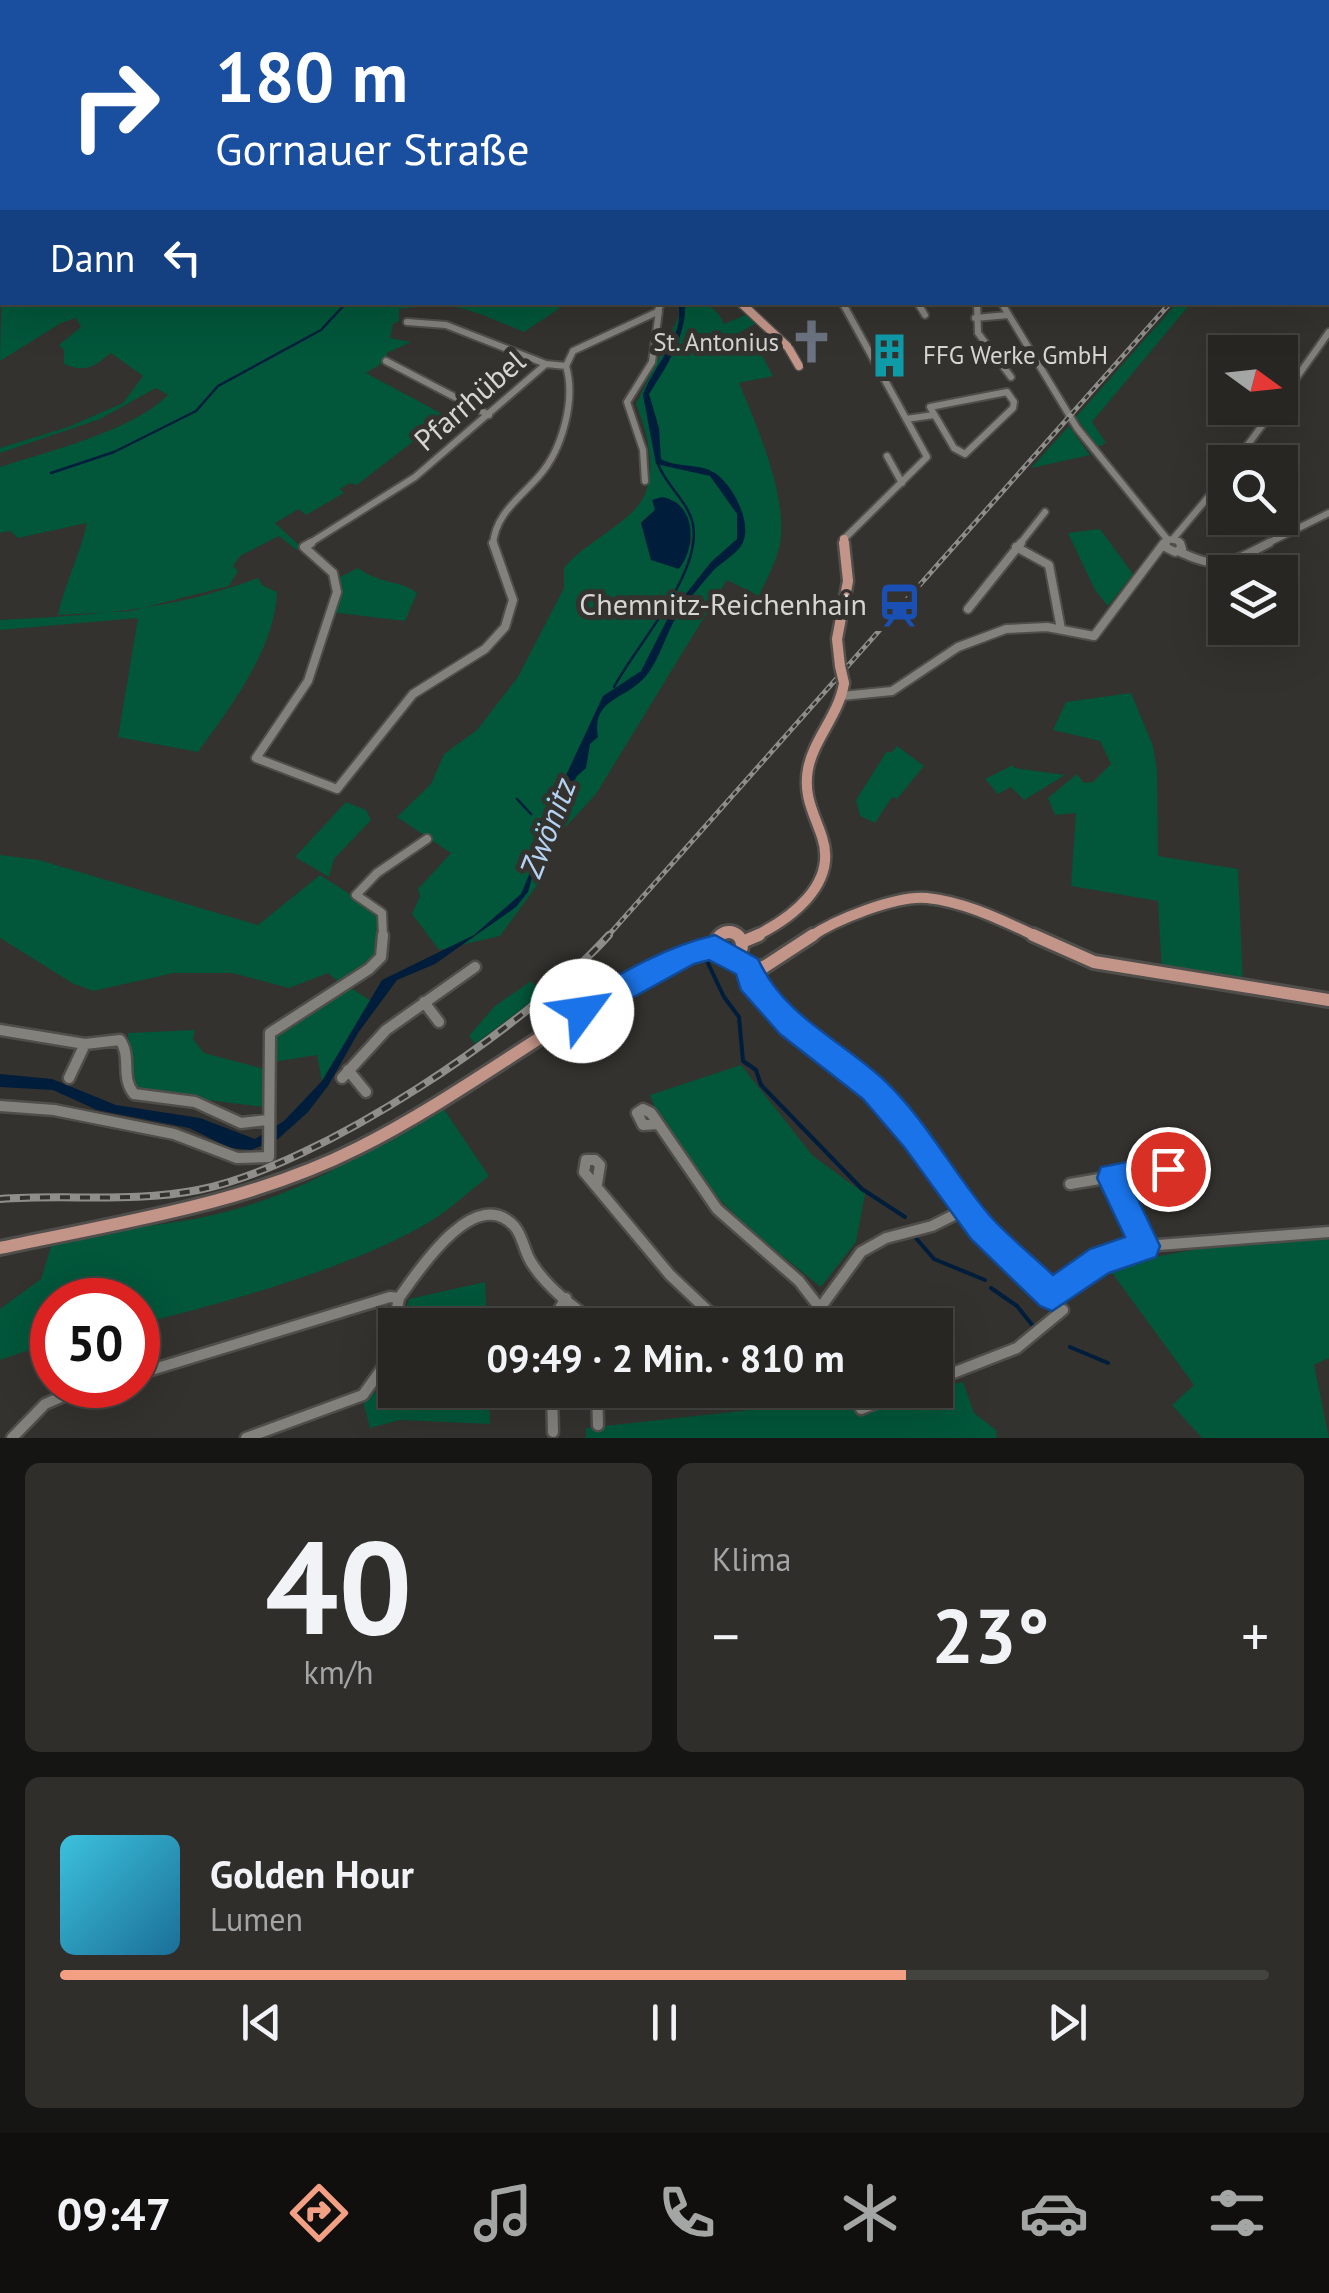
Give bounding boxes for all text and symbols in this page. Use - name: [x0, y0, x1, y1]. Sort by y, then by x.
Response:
- text: 180 m: [215, 31, 408, 121]
- icon: right: [50, 40, 180, 170]
- text: Gornauer Straße: [215, 119, 530, 177]
- icon: left: [155, 230, 210, 285]
- text: Dann: [50, 233, 135, 282]
- church icon: St. Antonius: [788, 318, 836, 366]
- place label: St. Antonius: [653, 326, 779, 358]
- building icon: FFG Werke GmbH: [866, 331, 914, 379]
- north arrow: [1208, 335, 1298, 425]
- map controls: [1208, 335, 1298, 645]
- place label: FFG Werke GmbH: [923, 339, 1108, 371]
- street label: Pfarrhübel: [406, 341, 533, 459]
- button: search: [1208, 445, 1298, 535]
- button: layers: [1208, 555, 1298, 645]
- station icon: Chemnitz-Reichenhain: [876, 581, 924, 629]
- place label: Chemnitz-Reichenhain: [579, 584, 867, 623]
- water label: Zwönitz: [509, 771, 586, 884]
- position arrow: [530, 959, 634, 1063]
- pin: [1126, 1127, 1211, 1212]
- icon: arrive: [1141, 1142, 1196, 1197]
- speed limit sign: 50: [30, 1278, 160, 1408]
- text: 09:49 · 2 Min. · 810 m: [486, 1333, 845, 1382]
- text: 40: [265, 1502, 412, 1670]
- text: Klima: [712, 1538, 791, 1580]
- text: 23°: [932, 1587, 1049, 1684]
- text: −: [712, 1600, 740, 1671]
- text: +: [1241, 1600, 1269, 1671]
- text: km/h: [303, 1651, 374, 1693]
- text: Golden Hour: [210, 1849, 414, 1898]
- text: Lumen: [210, 1898, 303, 1940]
- icon: previous: [234, 1995, 289, 2050]
- icon: pause: [637, 1995, 692, 2050]
- icon: next: [1040, 1995, 1095, 2050]
- icon: directions: [284, 2178, 354, 2248]
- icon: music: [468, 2178, 538, 2248]
- icon: phone: [652, 2178, 722, 2248]
- icon: climate: [835, 2178, 905, 2248]
- icon: car: [1019, 2178, 1089, 2248]
- icon: filters: [1202, 2178, 1272, 2248]
- text: 09:47: [57, 2184, 171, 2242]

